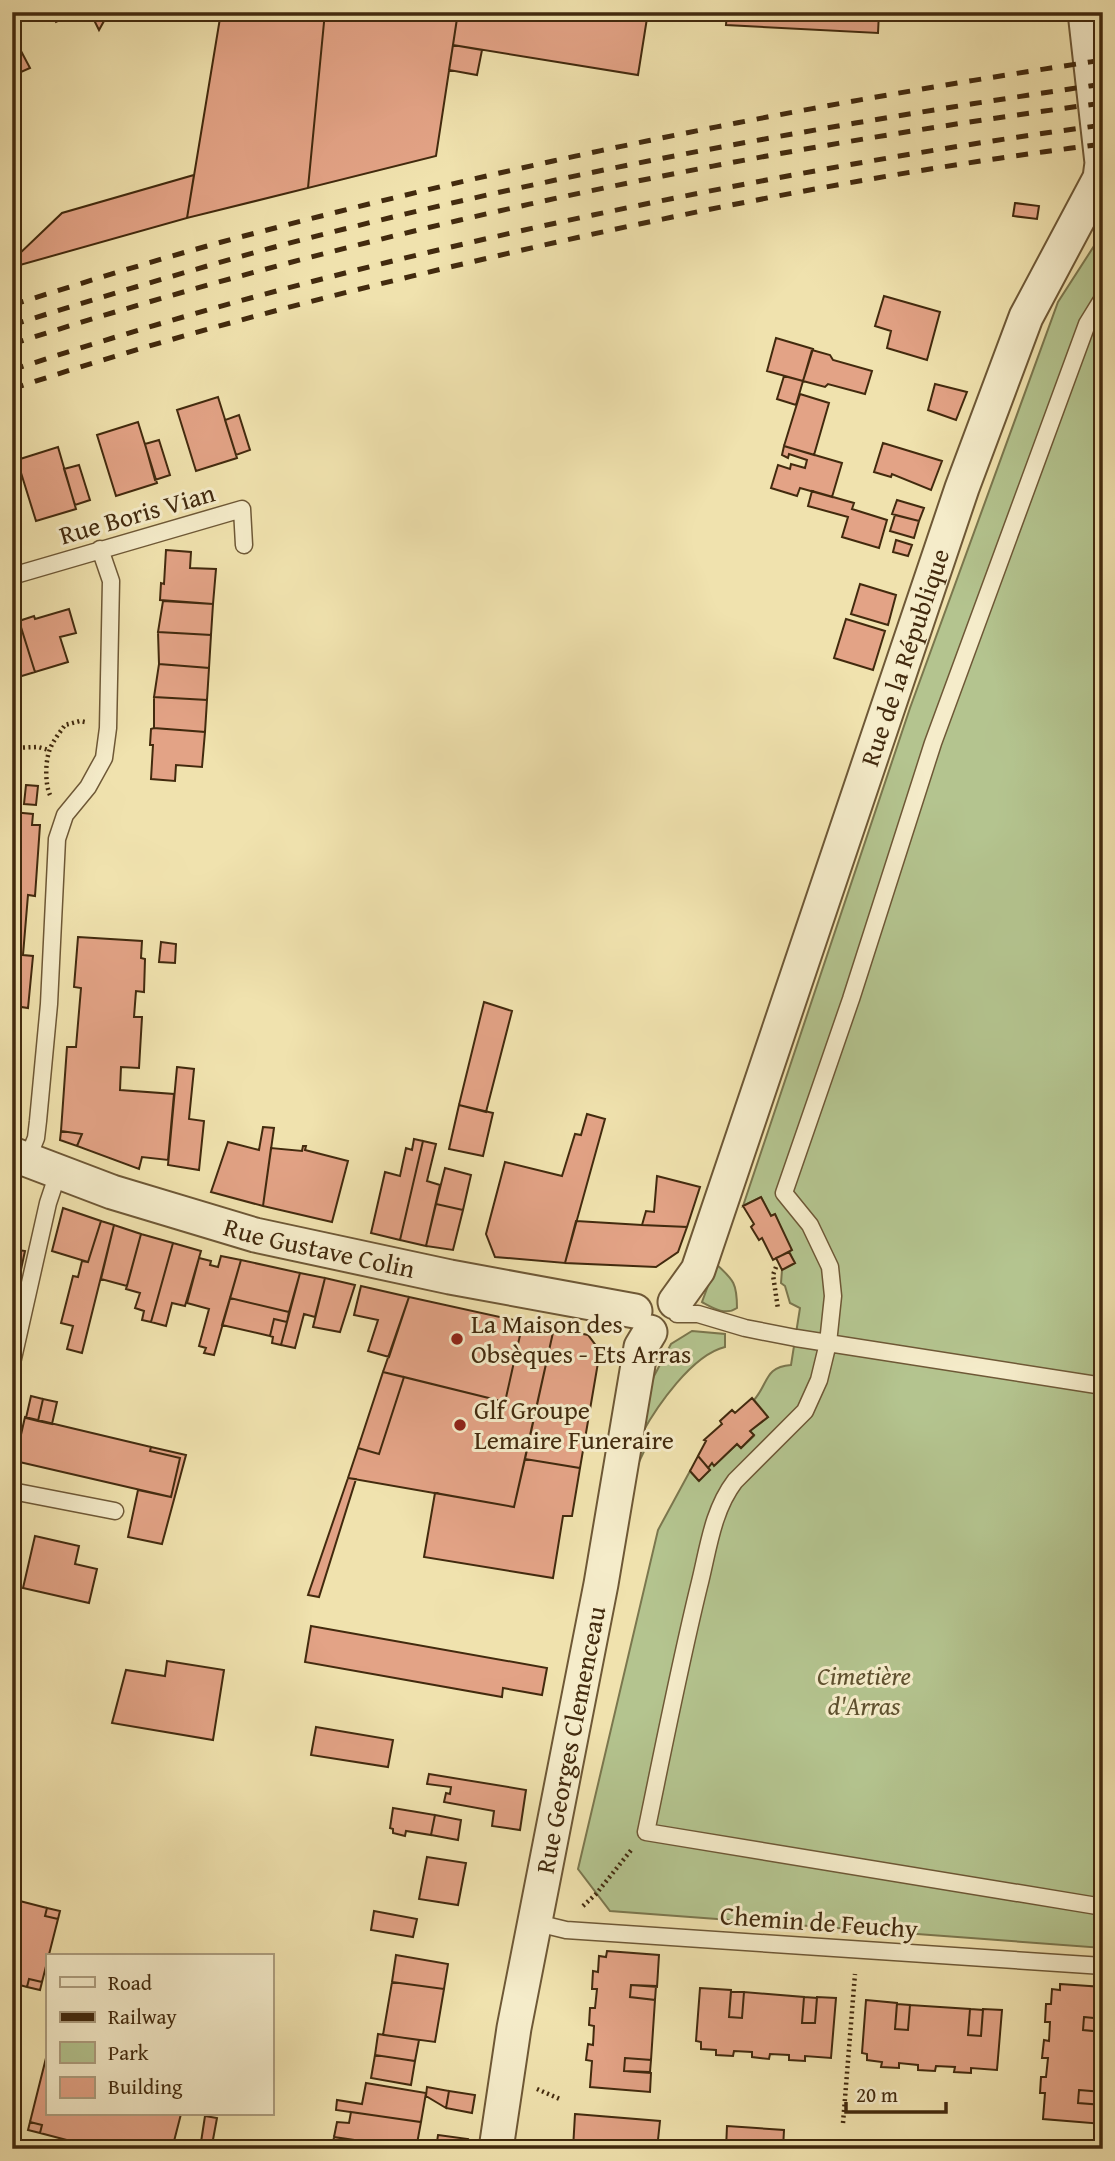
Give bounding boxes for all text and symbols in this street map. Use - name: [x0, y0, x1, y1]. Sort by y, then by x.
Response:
- street label: Rue Boris Vian: [54, 473, 220, 554]
- street label: Rue de la République: [849, 543, 959, 771]
- street label: Rue Gustave Colin: [219, 1207, 419, 1288]
- place label: La Maison des Obsèques - Ets Arras: [471, 1304, 691, 1373]
- marker: La Maison des Obsèques - Ets Arras: [449, 1331, 465, 1347]
- place label: Glf Groupe Lemaire Funeraire: [474, 1390, 674, 1459]
- marker: Glf Groupe Lemaire Funeraire: [452, 1417, 468, 1433]
- street label: Rue Georges Clemenceau: [525, 1603, 615, 1877]
- park label: Cimetière d'Arras: [817, 1656, 911, 1725]
- street label: Chemin de Feuchy: [719, 1895, 919, 1948]
- legend: [46, 1954, 273, 2116]
- text: Road: [108, 1967, 153, 1998]
- text: Railway: [108, 2001, 177, 2032]
- text: Park: [108, 2037, 149, 2068]
- scale bar: [846, 2070, 945, 2114]
- text: Building: [108, 2071, 183, 2102]
- text: 20 m: [856, 2079, 898, 2110]

